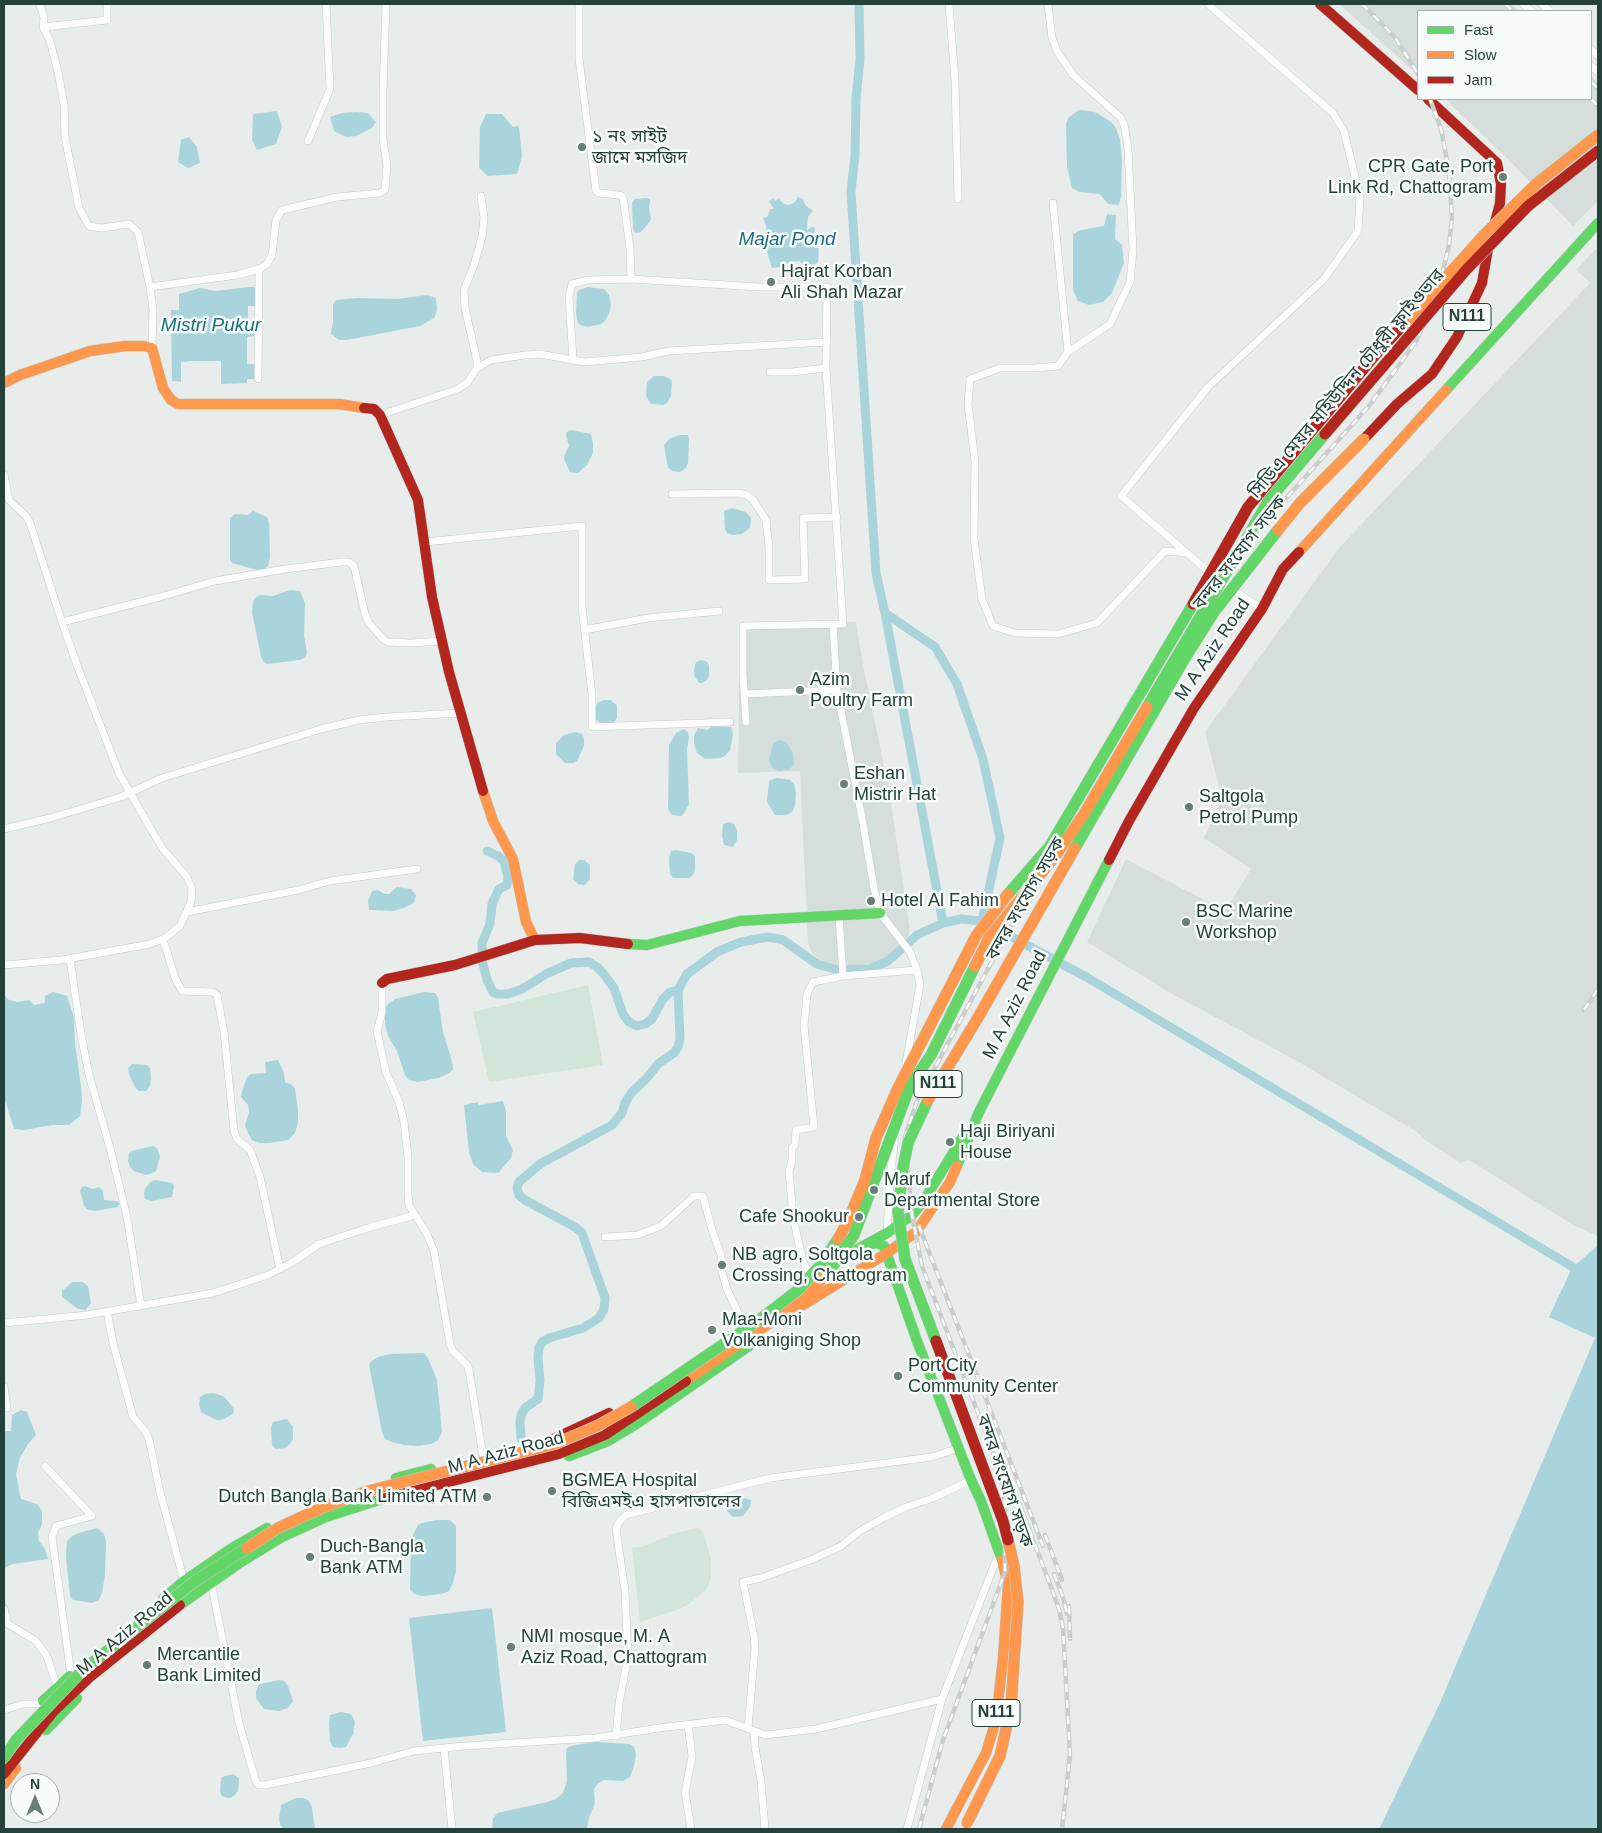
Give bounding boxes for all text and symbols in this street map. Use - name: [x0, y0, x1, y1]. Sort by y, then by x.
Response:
- legend: [1417, 10, 1592, 100]
- text: Fast: [1464, 21, 1493, 38]
- text: Slow: [1464, 46, 1497, 63]
- text: Jam: [1464, 71, 1492, 88]
- place label: ১ নং সাইট জামে মসজিদ: [592, 126, 687, 168]
- marker: ১ নং সাইট জামে মসজিদ: [576, 141, 588, 153]
- place label: CPR Gate, Port Link Rd, Chattogram: [1328, 156, 1493, 198]
- marker: CPR Gate, Port Link Rd, Chattogram: [1497, 171, 1509, 183]
- water label: Majar Pond: [738, 229, 836, 251]
- place label: Hajrat Korban Ali Shah Mazar: [781, 261, 903, 304]
- street label: সিডিএ মেয়র মহিউদ্দিন চৌধুরী ফ্লাইওভার: [1245, 265, 1449, 503]
- marker: Hajrat Korban Ali Shah Mazar: [765, 276, 777, 288]
- road number: N111: [1443, 304, 1491, 330]
- water label: Mistri Pukur: [161, 315, 261, 337]
- street label: বন্দর সংযোগ সড়ক: [1189, 492, 1291, 614]
- street label: M A Aziz Road: [1171, 595, 1255, 705]
- place label: Azim Poultry Farm: [810, 669, 913, 712]
- marker: Azim Poultry Farm: [794, 684, 806, 696]
- place label: Eshan Mistrir Hat: [854, 763, 936, 806]
- marker: Eshan Mistrir Hat: [838, 778, 850, 790]
- place label: Saltgola Petrol Pump: [1199, 786, 1298, 829]
- marker: Saltgola Petrol Pump: [1183, 801, 1195, 813]
- street label: বন্দর সংযোগ সড়ক: [982, 834, 1070, 964]
- place label: Hotel Al Fahim: [881, 890, 999, 912]
- marker: Hotel Al Fahim: [865, 895, 877, 907]
- place label: BSC Marine Workshop: [1196, 901, 1293, 944]
- marker: BSC Marine Workshop: [1180, 916, 1192, 928]
- street label: M A Aziz Road: [978, 947, 1052, 1063]
- road number: N111: [914, 1070, 962, 1098]
- place label: Haji Biriyani House: [960, 1121, 1055, 1164]
- marker: Haji Biriyani House: [944, 1136, 956, 1148]
- place label: Maruf Departmental Store: [884, 1169, 1040, 1212]
- marker: Maruf Departmental Store: [868, 1184, 880, 1196]
- place label: Cafe Shookur: [739, 1206, 849, 1228]
- marker: Cafe Shookur: [853, 1211, 865, 1223]
- place label: NB agro, Soltgola Crossing, Chattogram: [732, 1244, 907, 1286]
- marker: NB agro, Soltgola Crossing, Chattogram: [716, 1259, 728, 1271]
- place label: Maa-Moni Volkaniging Shop: [722, 1309, 861, 1352]
- marker: Maa-Moni Volkaniging Shop: [706, 1324, 718, 1336]
- place label: Port City Community Center: [908, 1355, 1058, 1398]
- marker: Port City Community Center: [892, 1370, 904, 1382]
- street label: বন্দর সংযোগ সড়ক: [971, 1412, 1037, 1550]
- street label: M A Aziz Road: [446, 1427, 566, 1479]
- place label: BGMEA Hospital বিজিএমইএ হাসপাতালের: [562, 1470, 741, 1512]
- marker: BGMEA Hospital বিজিএমইএ হাসপাতালের: [546, 1485, 558, 1497]
- place label: Dutch Bangla Bank Limited ATM: [218, 1486, 477, 1508]
- marker: Dutch Bangla Bank Limited ATM: [481, 1491, 493, 1503]
- place label: Duch-Bangla Bank ATM: [320, 1536, 424, 1578]
- marker: Duch-Bangla Bank ATM: [304, 1551, 316, 1563]
- street label: M A Aziz Road: [72, 1587, 178, 1681]
- place label: NMI mosque, M. A Aziz Road, Chattogram: [521, 1626, 707, 1668]
- marker: NMI mosque, M. A Aziz Road, Chattogram: [505, 1641, 517, 1653]
- place label: Mercantile Bank Limited: [157, 1644, 261, 1686]
- marker: Mercantile Bank Limited: [141, 1659, 153, 1671]
- road number: N111: [972, 1700, 1020, 1726]
- north arrow: [10, 1773, 60, 1823]
- text: N: [30, 1776, 40, 1792]

